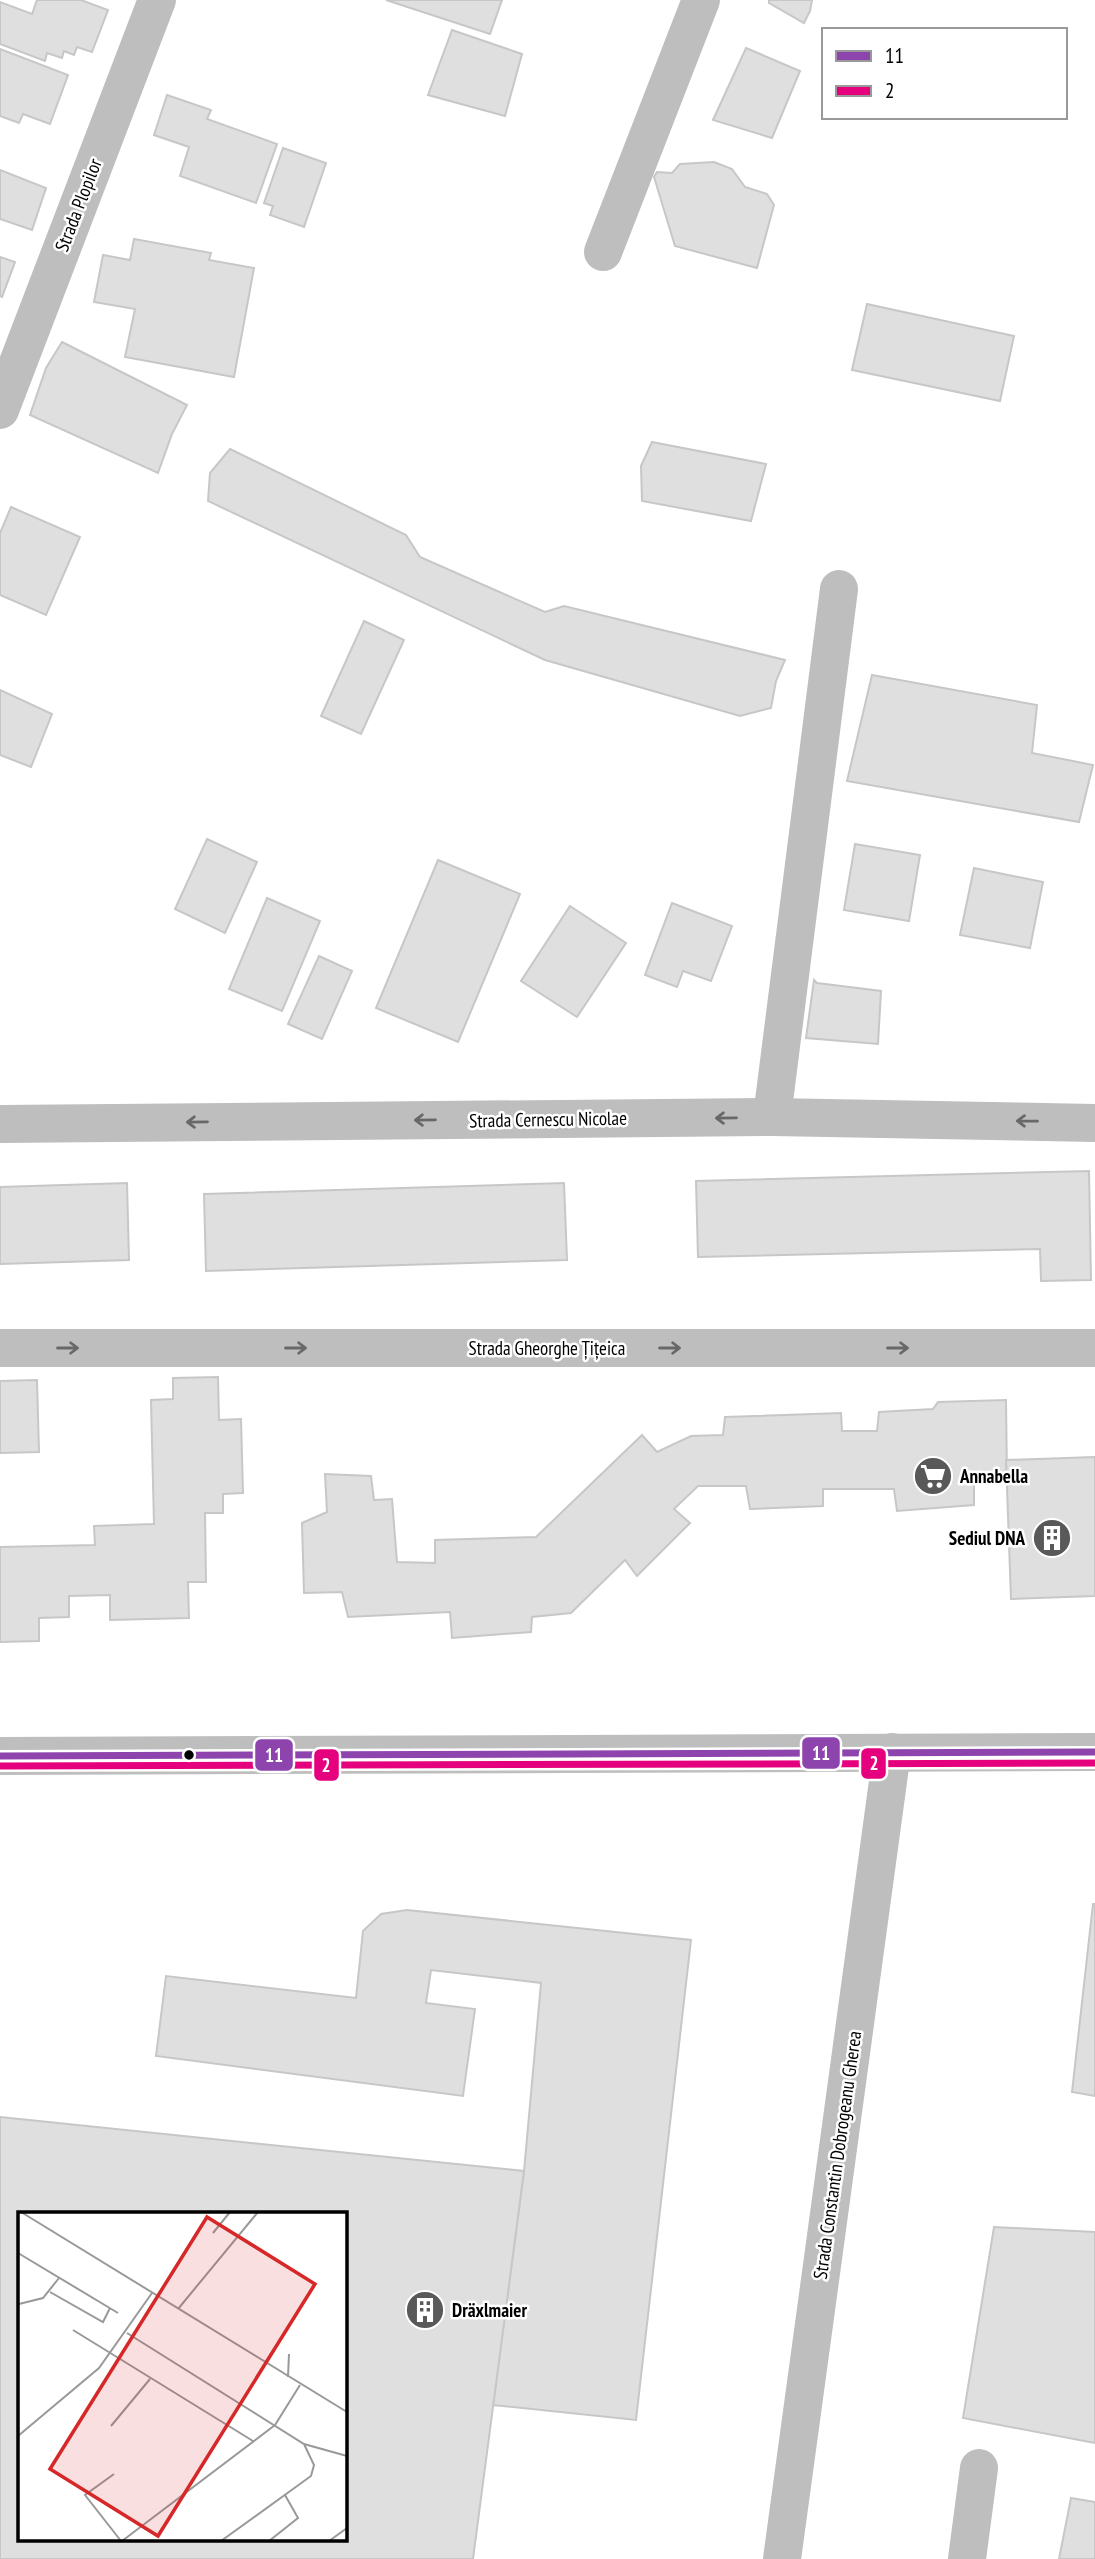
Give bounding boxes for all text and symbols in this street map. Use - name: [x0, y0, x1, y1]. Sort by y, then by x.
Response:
- legend: [822, 28, 1067, 119]
- text: 11: [885, 42, 904, 69]
- text: 2: [885, 77, 894, 104]
- street label: Strada Plopilor: [49, 154, 107, 255]
- street label: Strada Cernescu Nicolae: [469, 1106, 627, 1132]
- one-way arrow: [715, 1111, 738, 1125]
- one-way arrow: [414, 1114, 437, 1127]
- one-way arrow: [1016, 1115, 1039, 1128]
- one-way arrow: [186, 1116, 209, 1129]
- street label: Strada Gheorghe Țițeica: [469, 1336, 625, 1360]
- one-way arrow: [56, 1341, 79, 1355]
- one-way arrow: [284, 1341, 307, 1355]
- one-way arrow: [658, 1341, 681, 1355]
- one-way arrow: [886, 1341, 909, 1355]
- supermarket icon: Annabella: [912, 1455, 954, 1497]
- place label: Annabella: [959, 1464, 1028, 1488]
- building icon: Sediul DNA: [1031, 1517, 1073, 1559]
- place label: Sediul DNA: [949, 1526, 1025, 1550]
- line badge: 11: [801, 1736, 841, 1770]
- line badge: 11: [254, 1738, 294, 1772]
- text: 11: [812, 1741, 830, 1765]
- text: 11: [265, 1743, 283, 1767]
- line badge: 2: [860, 1747, 887, 1780]
- unlabelled marker: [182, 1748, 196, 1762]
- line badge: 2: [313, 1748, 340, 1782]
- text: 2: [869, 1751, 879, 1775]
- text: 2: [321, 1753, 331, 1777]
- street label: Strada Constantin Dobrogeanu Gherea: [808, 2029, 866, 2281]
- inset map: [18, 2212, 346, 2542]
- building icon: Dräxlmaier: [404, 2289, 446, 2331]
- place label: Dräxlmaier: [452, 2298, 527, 2322]

